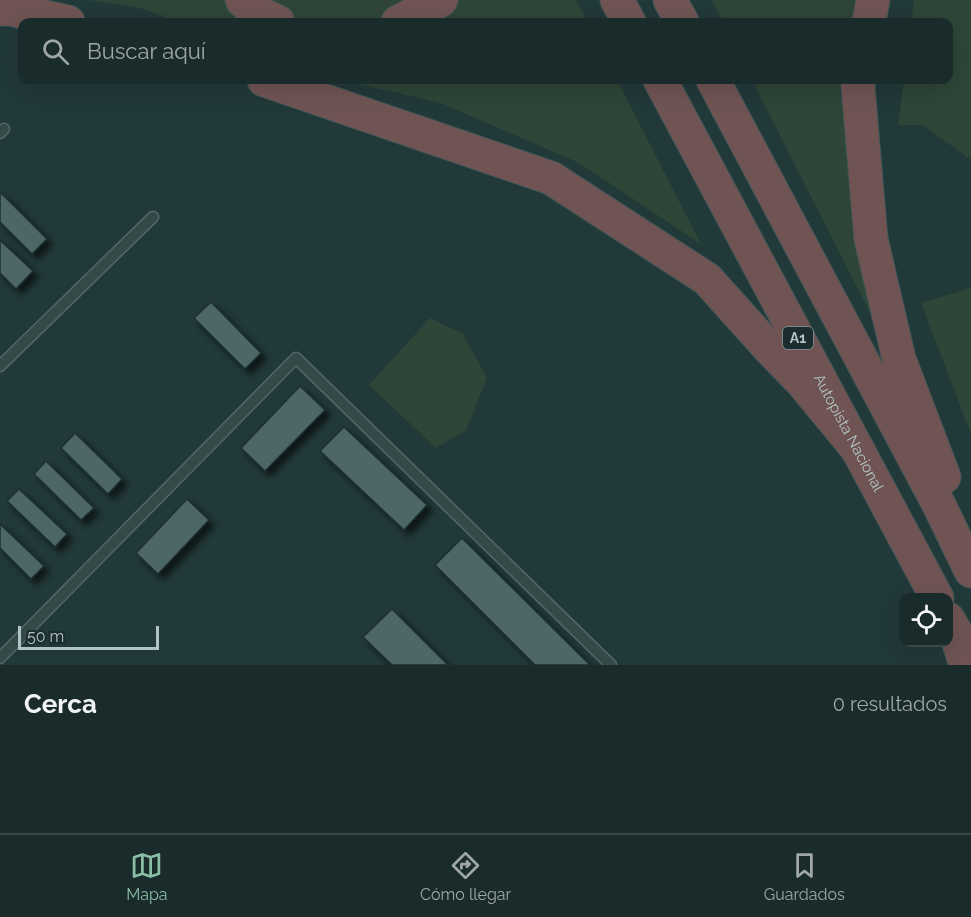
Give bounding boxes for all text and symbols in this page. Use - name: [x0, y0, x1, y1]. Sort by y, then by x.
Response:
- search box: [18, 18, 953, 84]
- icon: search: [39, 35, 72, 68]
- text: Buscar aquí: [87, 38, 206, 64]
- road number: A1: [783, 327, 813, 349]
- street label: Autopista Nacional: [810, 371, 888, 495]
- map controls: [899, 593, 953, 647]
- button: locate: [899, 593, 953, 647]
- scale bar: [18, 623, 159, 650]
- text: 50 m: [27, 627, 64, 646]
- text: Cerca: [24, 689, 97, 719]
- text: 0 resultados: [833, 692, 947, 716]
- tab: Mapa: [126, 849, 168, 904]
- tab: Cómo llegar: [420, 849, 511, 904]
- tab: Guardados: [764, 849, 845, 904]

